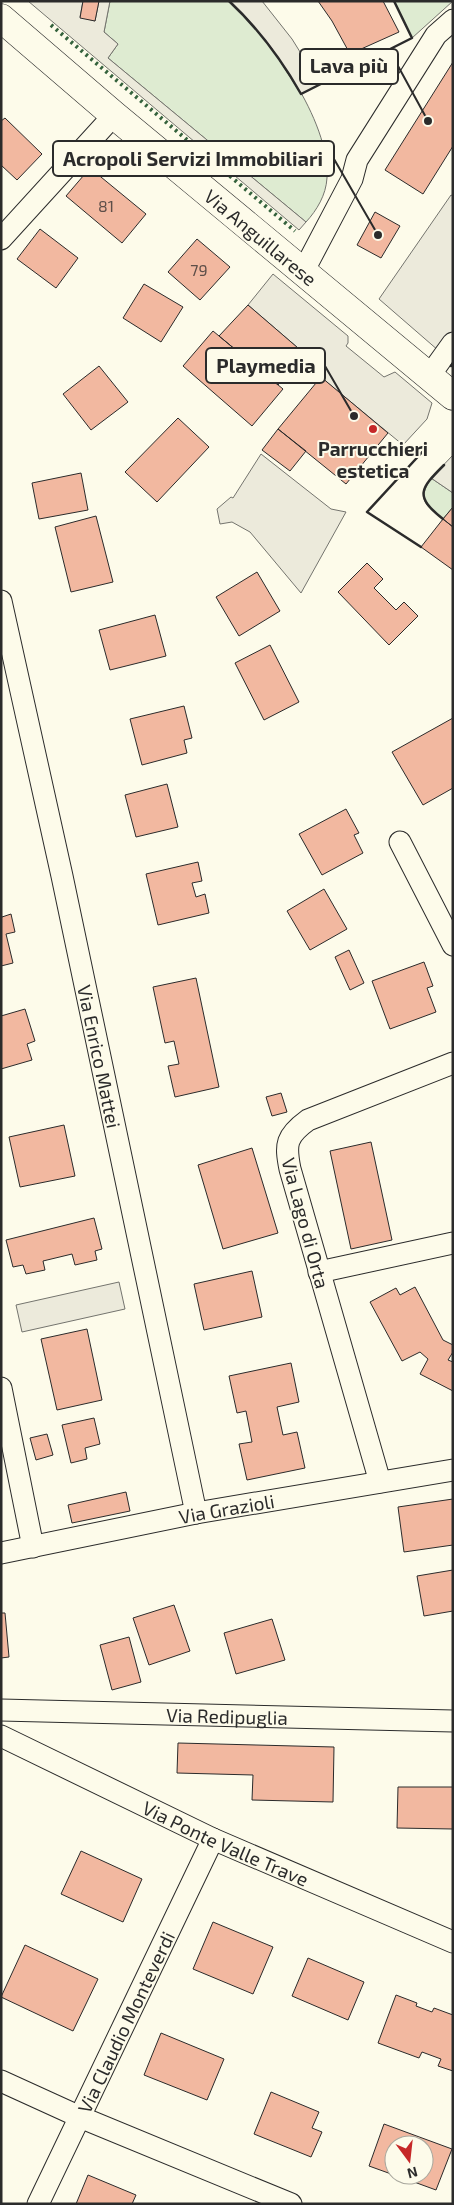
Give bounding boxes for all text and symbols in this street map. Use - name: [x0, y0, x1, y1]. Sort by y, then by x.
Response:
- callout: Lava più: [300, 49, 398, 84]
- text: Lava più: [310, 53, 388, 77]
- callout: Acropoli Servizi Immobiliari: [53, 141, 334, 176]
- text: Acropoli Servizi Immobiliari: [63, 146, 323, 170]
- street label: Via Anguillarese: [200, 184, 322, 290]
- house number: 81: [98, 196, 114, 215]
- house number: 79: [190, 260, 208, 279]
- callout: Playmedia: [206, 348, 325, 383]
- text: Playmedia: [216, 353, 316, 378]
- marker: Parrucchieri estetica: [367, 423, 379, 435]
- place label: Parrucchieri estetica: [318, 437, 428, 482]
- street label: Via Enrico Mattei: [74, 983, 126, 1130]
- street label: Via Lago di Orta: [277, 1155, 335, 1291]
- street label: Via Grazioli: [177, 1489, 276, 1528]
- street label: Via Redipuglia: [166, 1703, 288, 1728]
- street label: Via Ponte Valle Trave: [139, 1795, 312, 1890]
- street label: Via Claudio Monteverdi: [72, 1927, 179, 2116]
- north arrow: [384, 2135, 434, 2185]
- text: N: [405, 2164, 420, 2183]

